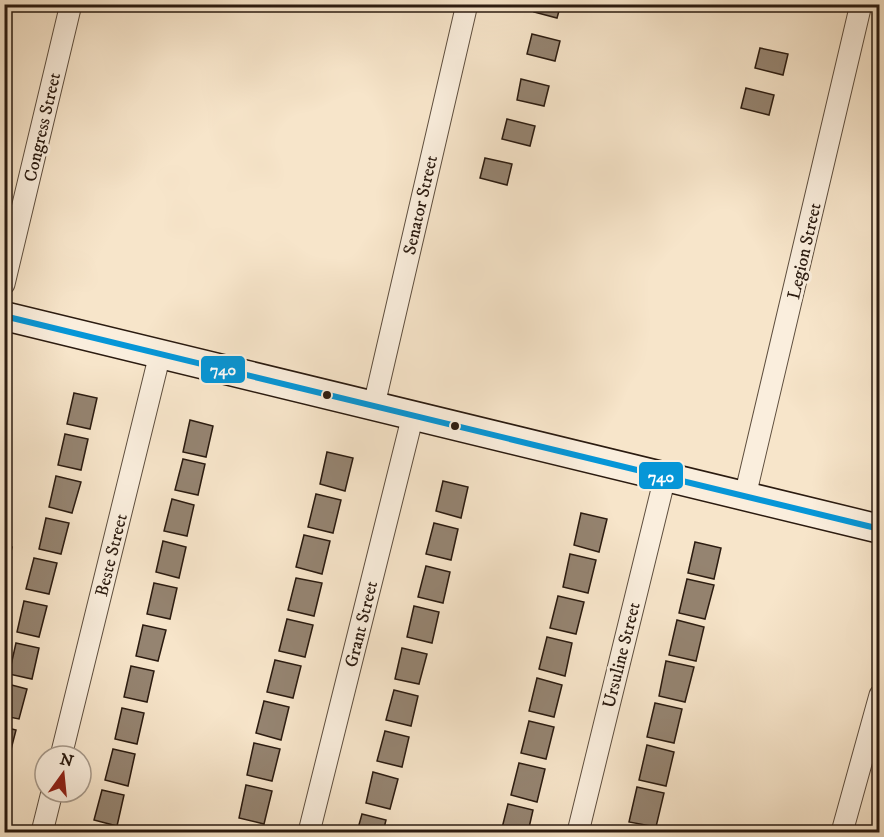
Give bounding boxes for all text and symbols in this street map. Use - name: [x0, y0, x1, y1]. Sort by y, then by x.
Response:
- street label: Congress Street: [20, 70, 66, 184]
- street label: Senator Street: [399, 153, 443, 257]
- street label: Legion Street: [783, 201, 827, 302]
- line badge: 740: [200, 355, 246, 384]
- text: 740: [210, 360, 236, 380]
- unlabelled marker: [321, 389, 333, 401]
- unlabelled marker: [449, 420, 461, 432]
- line badge: 740: [638, 461, 684, 490]
- text: 740: [648, 467, 674, 487]
- street label: Beste Street: [91, 511, 133, 599]
- street label: Grant Street: [341, 578, 383, 670]
- street label: Ursuline Street: [598, 600, 646, 710]
- north arrow: [33, 744, 93, 804]
- text: N: [58, 749, 76, 772]

